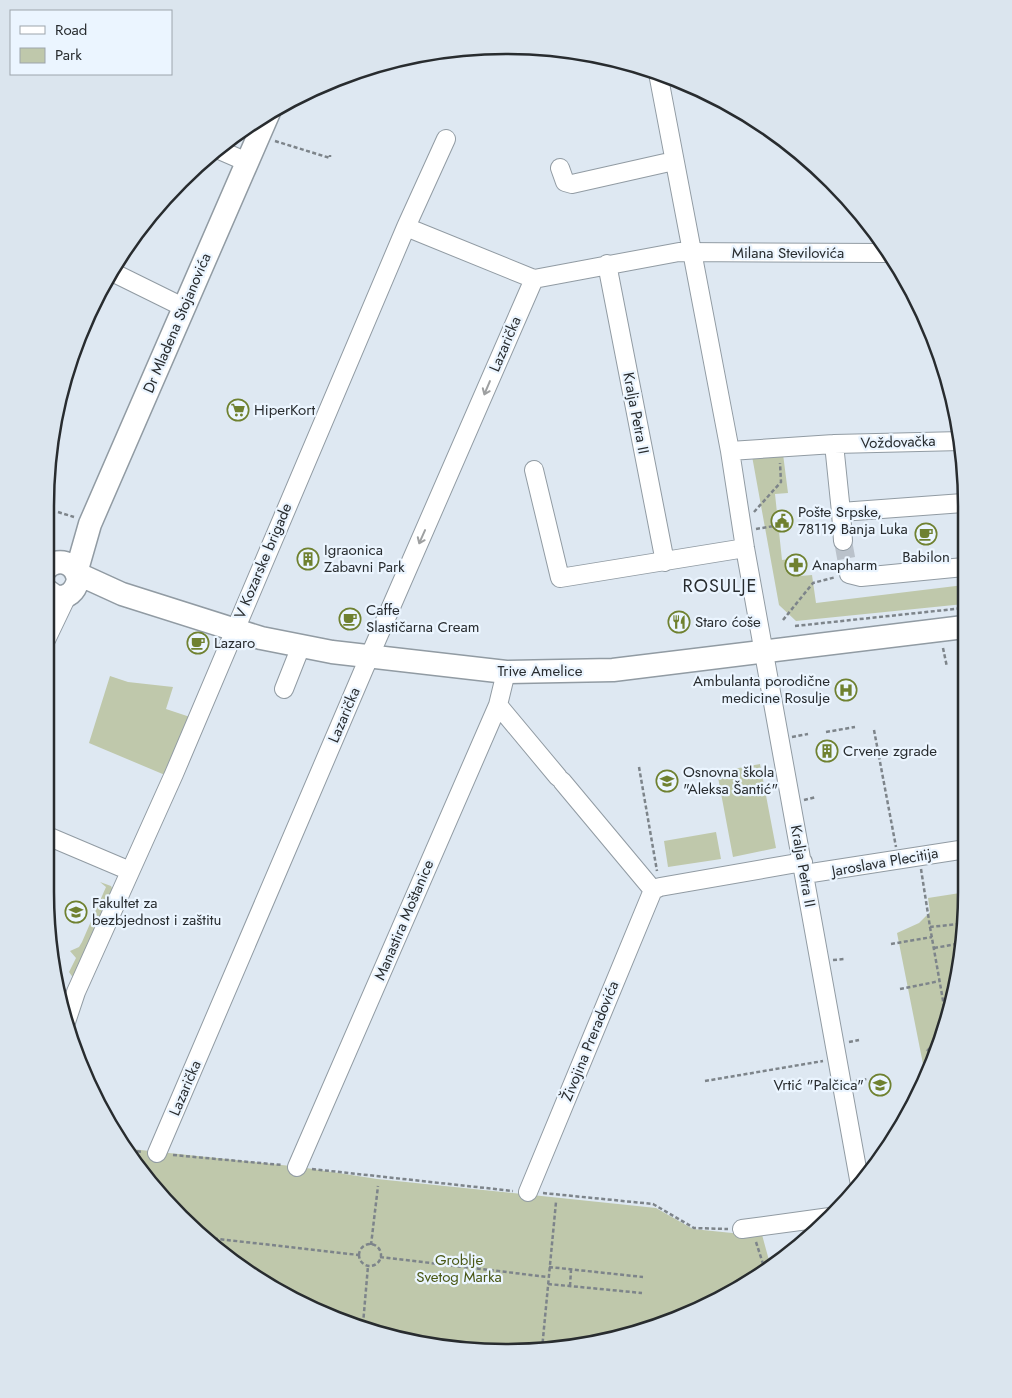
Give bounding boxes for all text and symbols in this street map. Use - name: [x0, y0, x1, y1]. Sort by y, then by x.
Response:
- legend: [10, 10, 172, 75]
- text: Road: [55, 19, 87, 41]
- text: Park: [55, 44, 82, 66]
- street label: Milana Stevilovića: [732, 242, 844, 264]
- street label: Dr Mladena Stojanovića: [138, 250, 216, 396]
- street label: Lazarička: [484, 313, 526, 375]
- street label: Kralja Petra II: [617, 370, 655, 456]
- one-way arrow: [481, 380, 491, 395]
- supermarket icon: HiperKort: [226, 398, 250, 422]
- place label: HiperKort: [254, 399, 315, 421]
- street label: Voždovačka: [860, 430, 936, 454]
- street label: V Kozarske brigade: [229, 499, 297, 622]
- place label: Pošte Srpske, 78119 Banja Luka: [798, 501, 908, 540]
- public building icon: Pošte Srpske, 78119 Banja Luka: [770, 509, 794, 533]
- cafe icon: Babilon: [914, 522, 938, 546]
- one-way arrow: [416, 529, 426, 544]
- place label: Igraonica Zabavni Park: [324, 539, 405, 578]
- place label: Babilon: [902, 546, 950, 568]
- building icon: Igraonica Zabavni Park: [296, 547, 320, 571]
- pharmacy icon: Anapharm: [784, 553, 808, 577]
- place label: Anapharm: [812, 554, 877, 576]
- district label: ROSULJE: [683, 573, 757, 599]
- place label: Caffe Slastičarna Cream: [366, 599, 479, 638]
- cafe icon: Caffe Slastičarna Cream: [338, 607, 362, 631]
- restaurant icon: Staro ćoše: [667, 610, 691, 634]
- place label: Staro ćoše: [695, 611, 761, 633]
- cafe icon: Lazaro: [186, 631, 210, 655]
- place label: Lazaro: [214, 632, 255, 654]
- street label: Trive Amelice: [498, 660, 583, 682]
- place label: Ambulanta porodične medicine Rosulje: [693, 670, 830, 709]
- hospital icon: Ambulanta porodične medicine Rosulje: [834, 678, 858, 702]
- street label: Lazarička: [323, 684, 365, 746]
- building icon: Crvene zgrade: [815, 739, 839, 763]
- place label: Crvene zgrade: [843, 740, 937, 762]
- place label: Osnovna škola "Aleksa Šantić": [683, 761, 778, 800]
- school or university icon: Osnovna škola "Aleksa Šantić": [655, 769, 679, 793]
- street label: Kralja Petra II: [785, 823, 821, 909]
- street label: Jaroslava Plecitija: [828, 842, 940, 883]
- street label: Manastira Moštanice: [369, 856, 439, 984]
- place label: Fakultet za bezbjednost i zaštitu: [92, 892, 221, 931]
- school or university icon: Fakultet za bezbjednost i zaštitu: [64, 900, 88, 924]
- street label: Živojina Preradovića: [556, 977, 624, 1105]
- street label: Lazarička: [164, 1057, 206, 1119]
- school or university icon: Vrtić "Palčica": [868, 1073, 892, 1097]
- place label: Vrtić "Palčica": [773, 1074, 864, 1096]
- park label: Groblje Svetog Marka: [416, 1249, 502, 1288]

